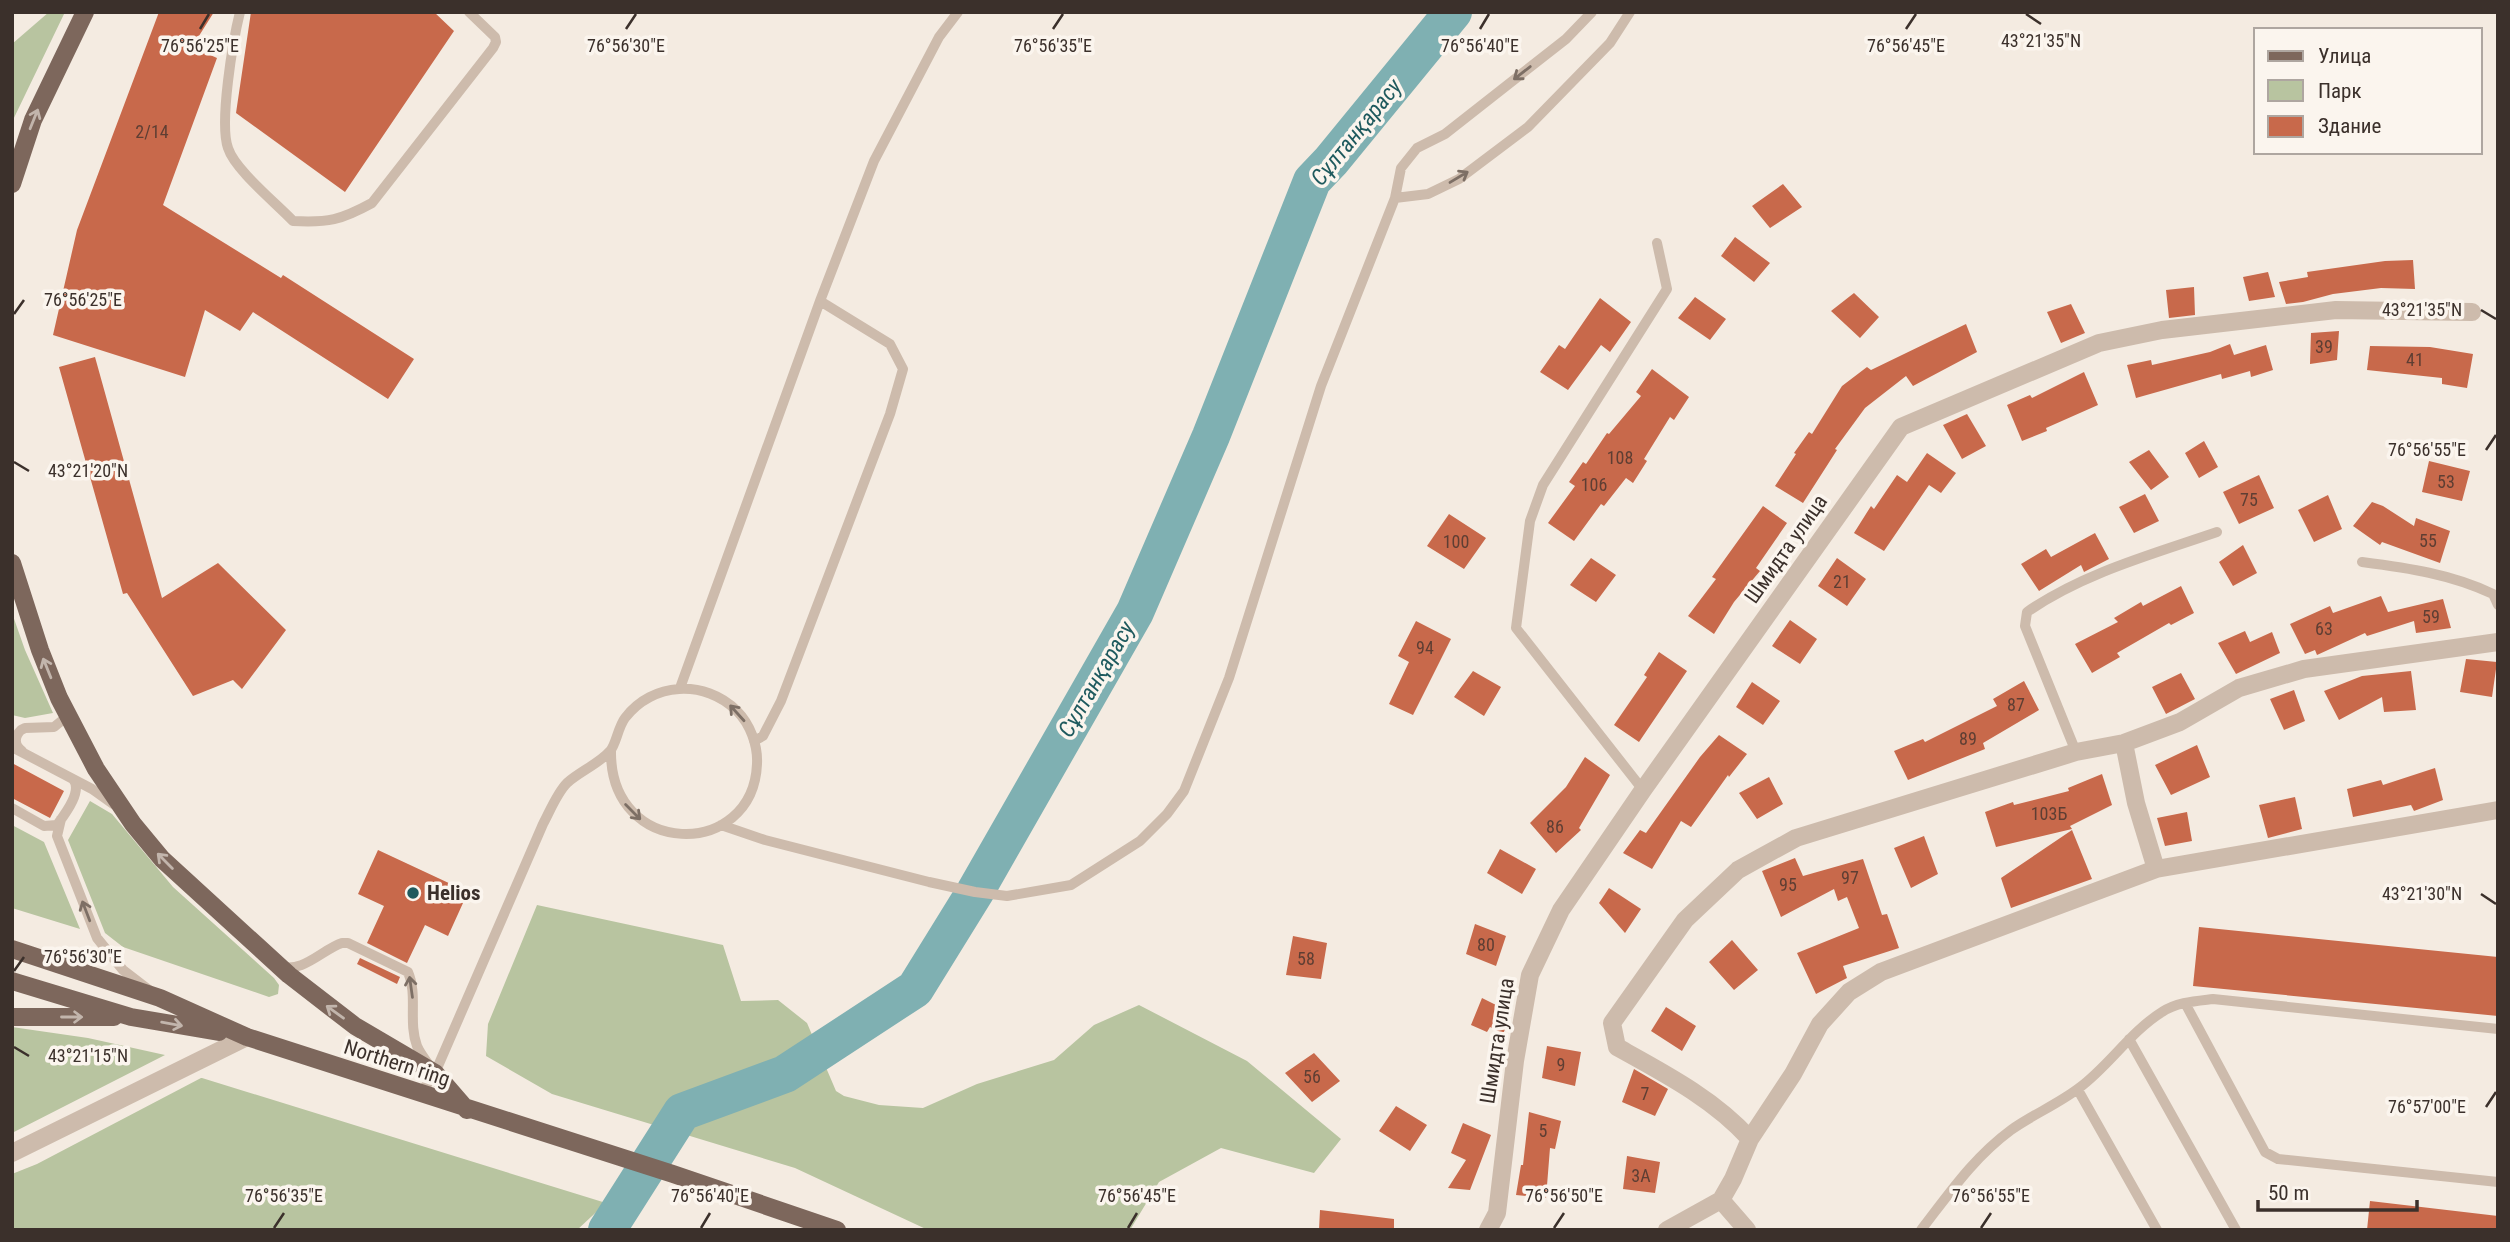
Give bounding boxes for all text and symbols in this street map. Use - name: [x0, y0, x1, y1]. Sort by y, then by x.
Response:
- legend: [2254, 28, 2482, 154]
- text: 43°21'35"N: [2001, 30, 2081, 51]
- text: 76°56'25"E: [161, 35, 239, 56]
- text: 76°56'30"E: [587, 35, 665, 56]
- text: 76°56'35"E: [1014, 35, 1092, 56]
- text: 76°56'40"E: [1441, 35, 1519, 56]
- text: 76°56'45"E: [1867, 35, 1945, 56]
- text: Улица: [2318, 44, 2371, 68]
- one-way arrow: [1514, 65, 1532, 80]
- water label: Сұлтанқарасу: [1305, 73, 1408, 191]
- text: Парк: [2318, 79, 2362, 103]
- one-way arrow: [28, 109, 41, 130]
- text: Здание: [2318, 114, 2382, 138]
- house number: 2/14: [135, 121, 169, 142]
- one-way arrow: [1448, 170, 1468, 184]
- text: 76°56'25"E: [44, 289, 122, 310]
- text: 43°21'35"N: [2382, 299, 2462, 320]
- house number: 39: [2315, 336, 2333, 357]
- house number: 41: [2406, 349, 2424, 370]
- text: 76°56'55"E: [2388, 439, 2466, 460]
- house number: 108: [1607, 447, 1633, 468]
- text: 43°21'20"N: [48, 460, 128, 481]
- house number: 53: [2437, 471, 2455, 492]
- house number: 106: [1581, 474, 1607, 495]
- house number: 75: [2240, 489, 2258, 510]
- street label: Шмидта улица: [1740, 490, 1832, 608]
- house number: 55: [2419, 530, 2437, 551]
- house number: 100: [1443, 531, 1469, 552]
- house number: 21: [1833, 571, 1851, 592]
- house number: 59: [2422, 606, 2440, 627]
- water label: Сұлтанқарасу: [1052, 616, 1141, 742]
- house number: 63: [2315, 618, 2333, 639]
- house number: 94: [1416, 637, 1434, 658]
- one-way arrow: [39, 658, 52, 680]
- house number: 87: [2007, 694, 2025, 715]
- one-way arrow: [729, 704, 745, 722]
- house number: 89: [1959, 728, 1977, 749]
- one-way arrow: [624, 803, 641, 820]
- house number: 103Б: [2031, 803, 2067, 824]
- house number: 86: [1546, 816, 1564, 837]
- one-way arrow: [156, 853, 173, 870]
- house number: 97: [1841, 867, 1859, 888]
- house number: 95: [1779, 874, 1797, 895]
- place label: Helios: [427, 881, 481, 905]
- text: 43°21'30"N: [2382, 883, 2462, 904]
- marker: Helios: [405, 885, 421, 901]
- one-way arrow: [78, 900, 91, 922]
- house number: 80: [1477, 934, 1495, 955]
- text: 76°56'30"E: [44, 946, 122, 967]
- house number: 58: [1297, 948, 1315, 969]
- one-way arrow: [404, 976, 417, 999]
- street label: Шмидта улица: [1475, 976, 1519, 1106]
- one-way arrow: [326, 1005, 345, 1019]
- one-way arrow: [60, 1011, 83, 1024]
- one-way arrow: [161, 1018, 183, 1031]
- street label: Northern ring: [341, 1035, 453, 1091]
- text: 43°21'15"N: [48, 1045, 128, 1066]
- house number: 9: [1557, 1054, 1565, 1075]
- house number: 56: [1303, 1066, 1321, 1087]
- house number: 7: [1641, 1083, 1650, 1104]
- text: 76°57'00"E: [2388, 1096, 2466, 1117]
- house number: 5: [1539, 1120, 1548, 1141]
- house number: 3А: [1631, 1165, 1651, 1186]
- scale bar: [2258, 1168, 2417, 1212]
- text: 50 m: [2268, 1181, 2309, 1205]
- text: 76°56'35"E: [245, 1185, 323, 1206]
- text: 76°56'40"E: [671, 1185, 749, 1206]
- text: 76°56'45"E: [1098, 1185, 1176, 1206]
- text: 76°56'50"E: [1525, 1185, 1603, 1206]
- text: 76°56'55"E: [1952, 1185, 2030, 1206]

